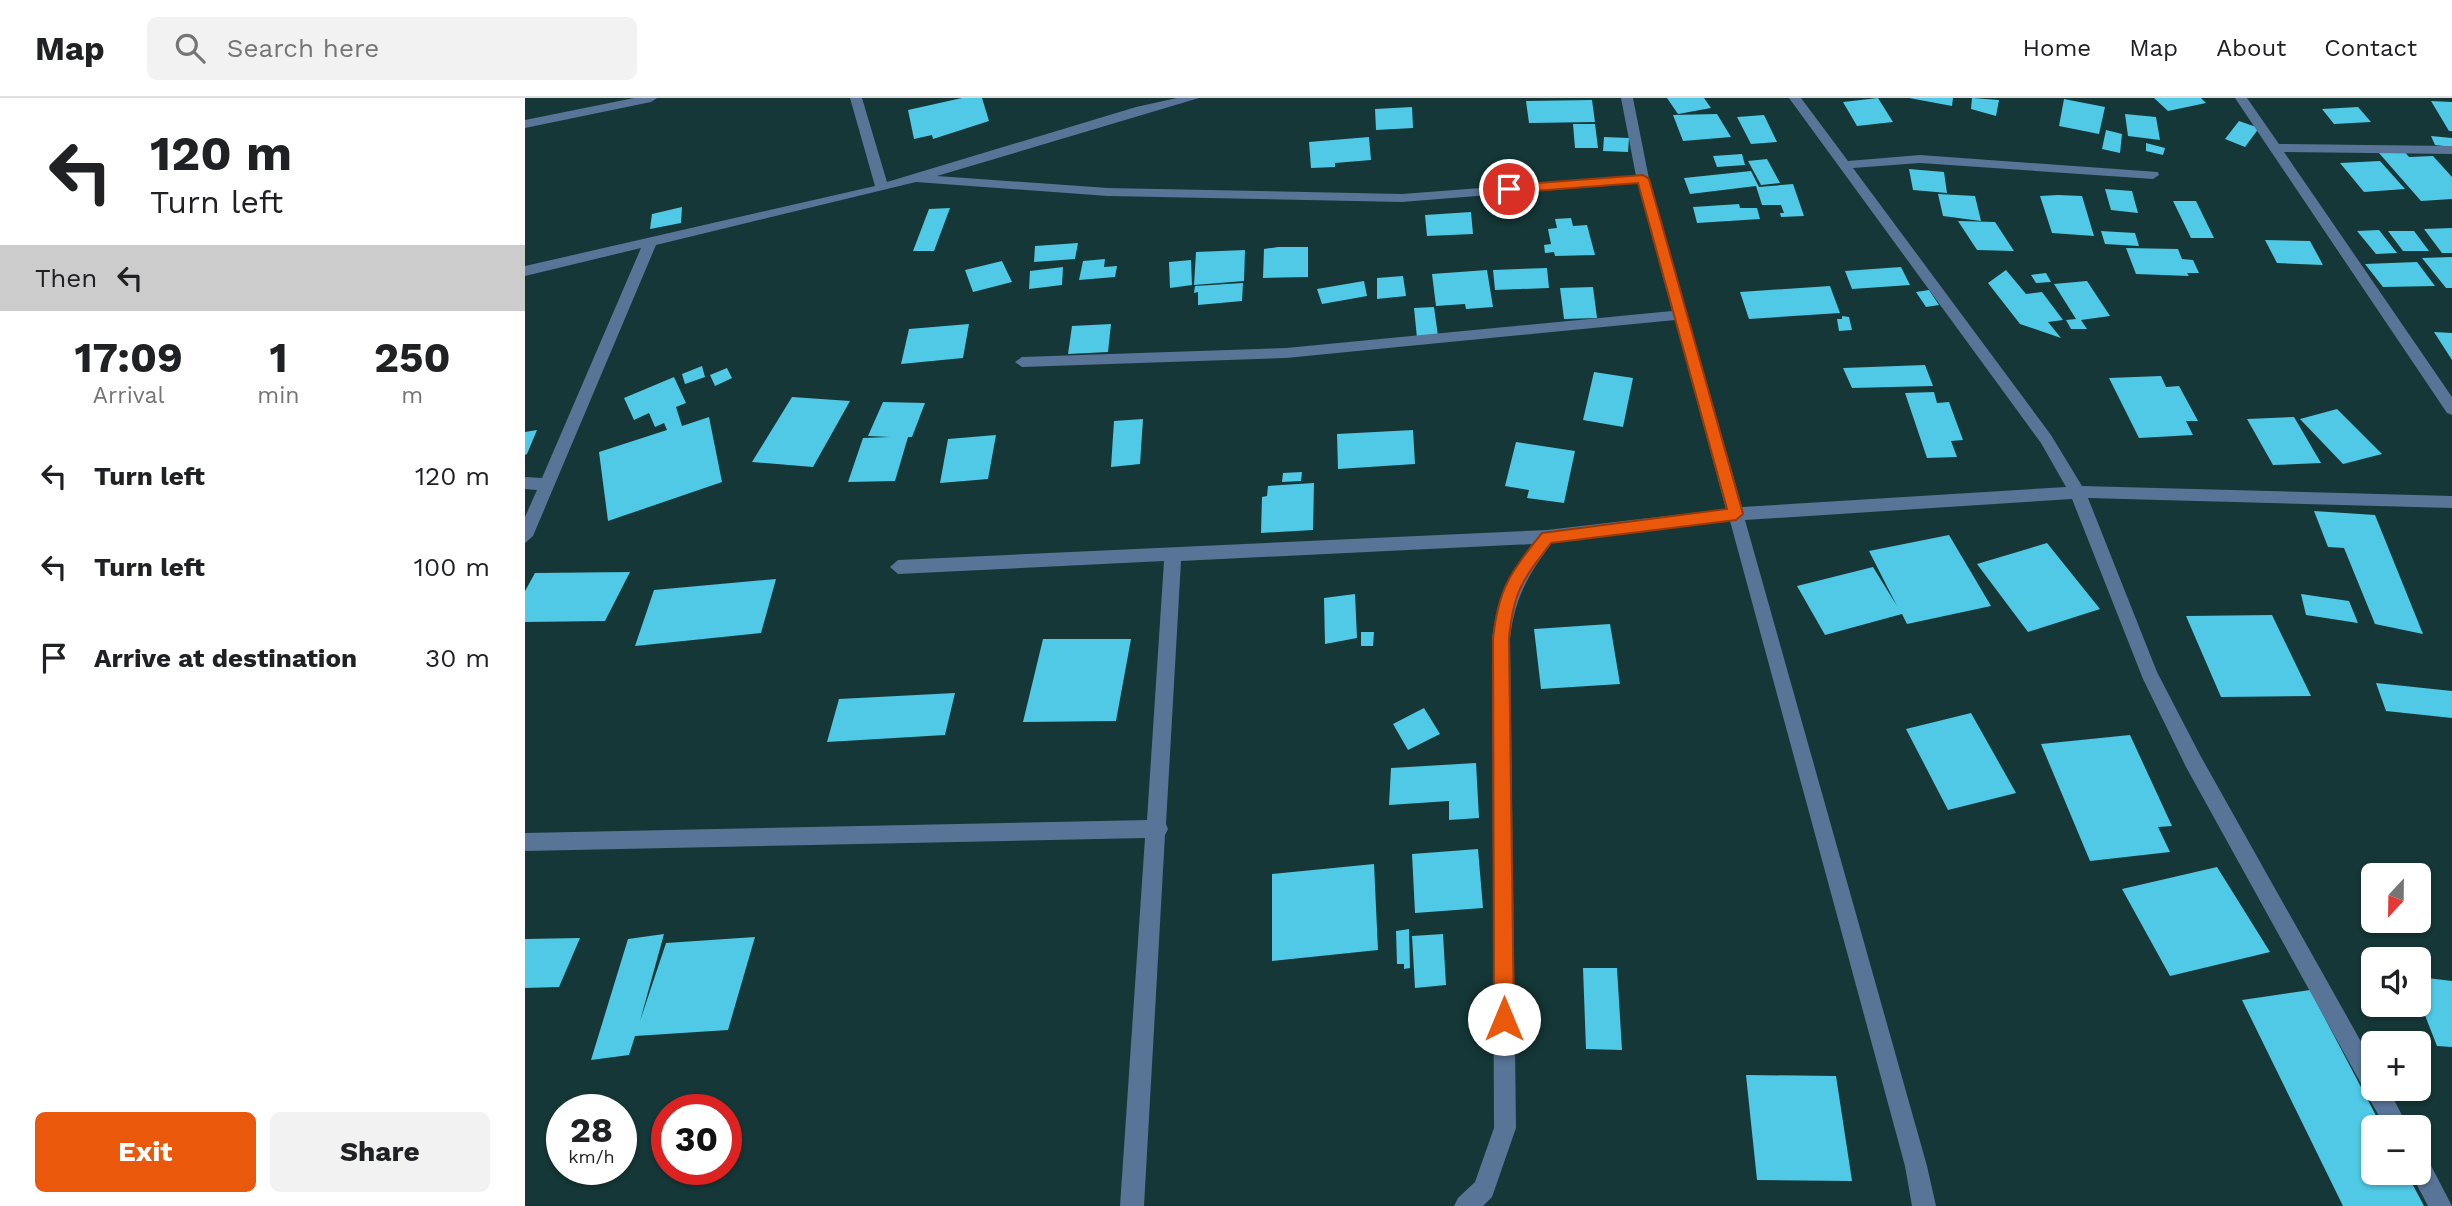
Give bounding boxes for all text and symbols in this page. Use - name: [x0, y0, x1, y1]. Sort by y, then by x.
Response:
- search box: [147, 17, 637, 80]
- text: Map: [35, 29, 105, 68]
- icon: search: [171, 29, 209, 67]
- text: Search here: [227, 33, 379, 63]
- text: Home: [2023, 34, 2091, 62]
- text: Map: [2129, 34, 2178, 62]
- text: About: [2216, 34, 2286, 62]
- text: Contact: [2324, 34, 2417, 62]
- text: 120 m: [150, 124, 292, 182]
- icon: left: [35, 126, 126, 217]
- pin: [1479, 159, 1539, 219]
- icon: arrive: [1490, 170, 1528, 208]
- text: Turn left: [150, 183, 283, 221]
- icon: left: [111, 259, 149, 297]
- text: Then: [35, 263, 97, 293]
- text: 17:09: [74, 333, 183, 382]
- text: 1: [269, 333, 288, 382]
- text: 250: [374, 333, 451, 382]
- text: Arrival: [93, 382, 165, 409]
- text: min: [257, 382, 300, 409]
- text: m: [401, 382, 423, 409]
- icon: left: [35, 457, 73, 495]
- text: Turn left: [94, 461, 205, 491]
- text: 120 m: [415, 461, 490, 491]
- icon: left: [35, 548, 73, 586]
- text: Turn left: [94, 552, 205, 582]
- text: 100 m: [414, 552, 490, 582]
- icon: arrive: [35, 639, 73, 677]
- text: Arrive at destination: [94, 643, 357, 673]
- text: 30 m: [425, 643, 490, 673]
- north arrow: [2361, 863, 2431, 933]
- map controls: [2361, 863, 2431, 1185]
- button: sound: [2361, 947, 2431, 1017]
- position arrow: [1467, 982, 1541, 1056]
- button: +: [2361, 1031, 2431, 1101]
- speed limit sign: 30: [651, 1094, 742, 1185]
- text: 28: [570, 1109, 613, 1151]
- button: Exit: [35, 1112, 256, 1192]
- button: Share: [270, 1112, 490, 1192]
- button: −: [2361, 1115, 2431, 1185]
- text: km/h: [568, 1146, 615, 1167]

